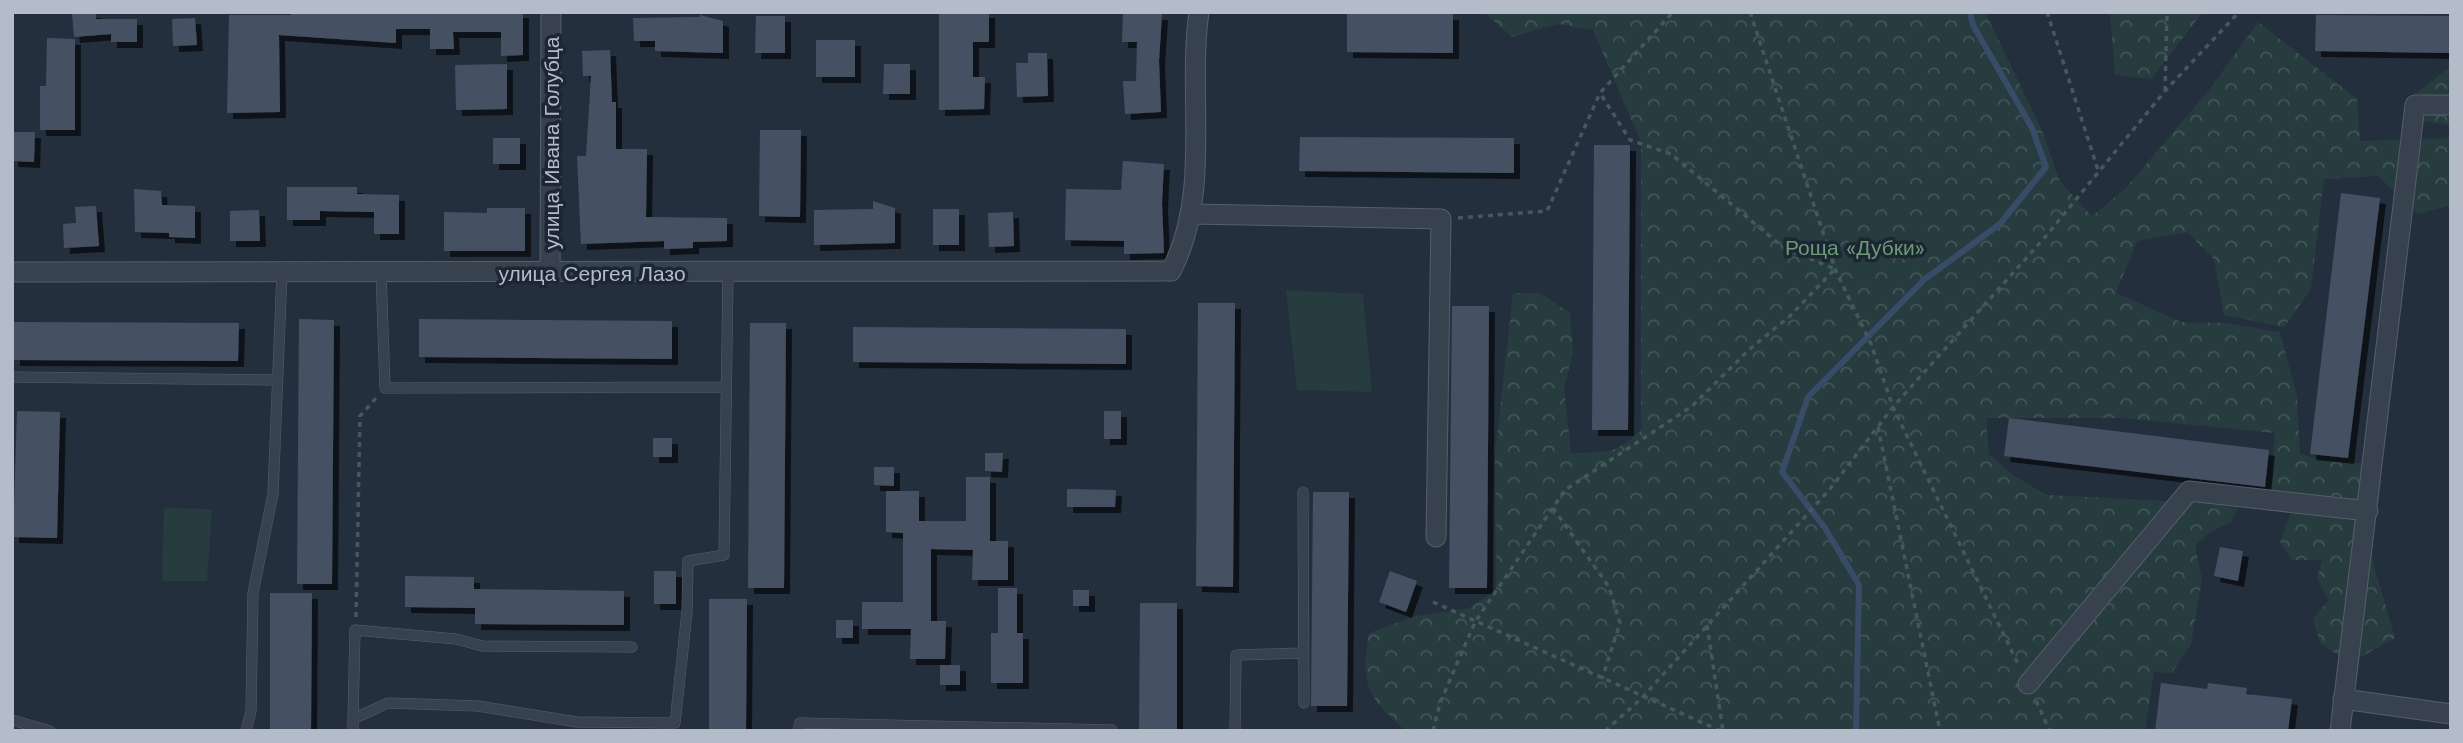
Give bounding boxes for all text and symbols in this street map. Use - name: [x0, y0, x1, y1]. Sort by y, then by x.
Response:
- street label: улица Ивана Голубца: [539, 36, 564, 249]
- park label: Роща «Дубки»: [1785, 235, 1925, 260]
- street label: улица Сергея Лазо: [498, 261, 686, 286]

